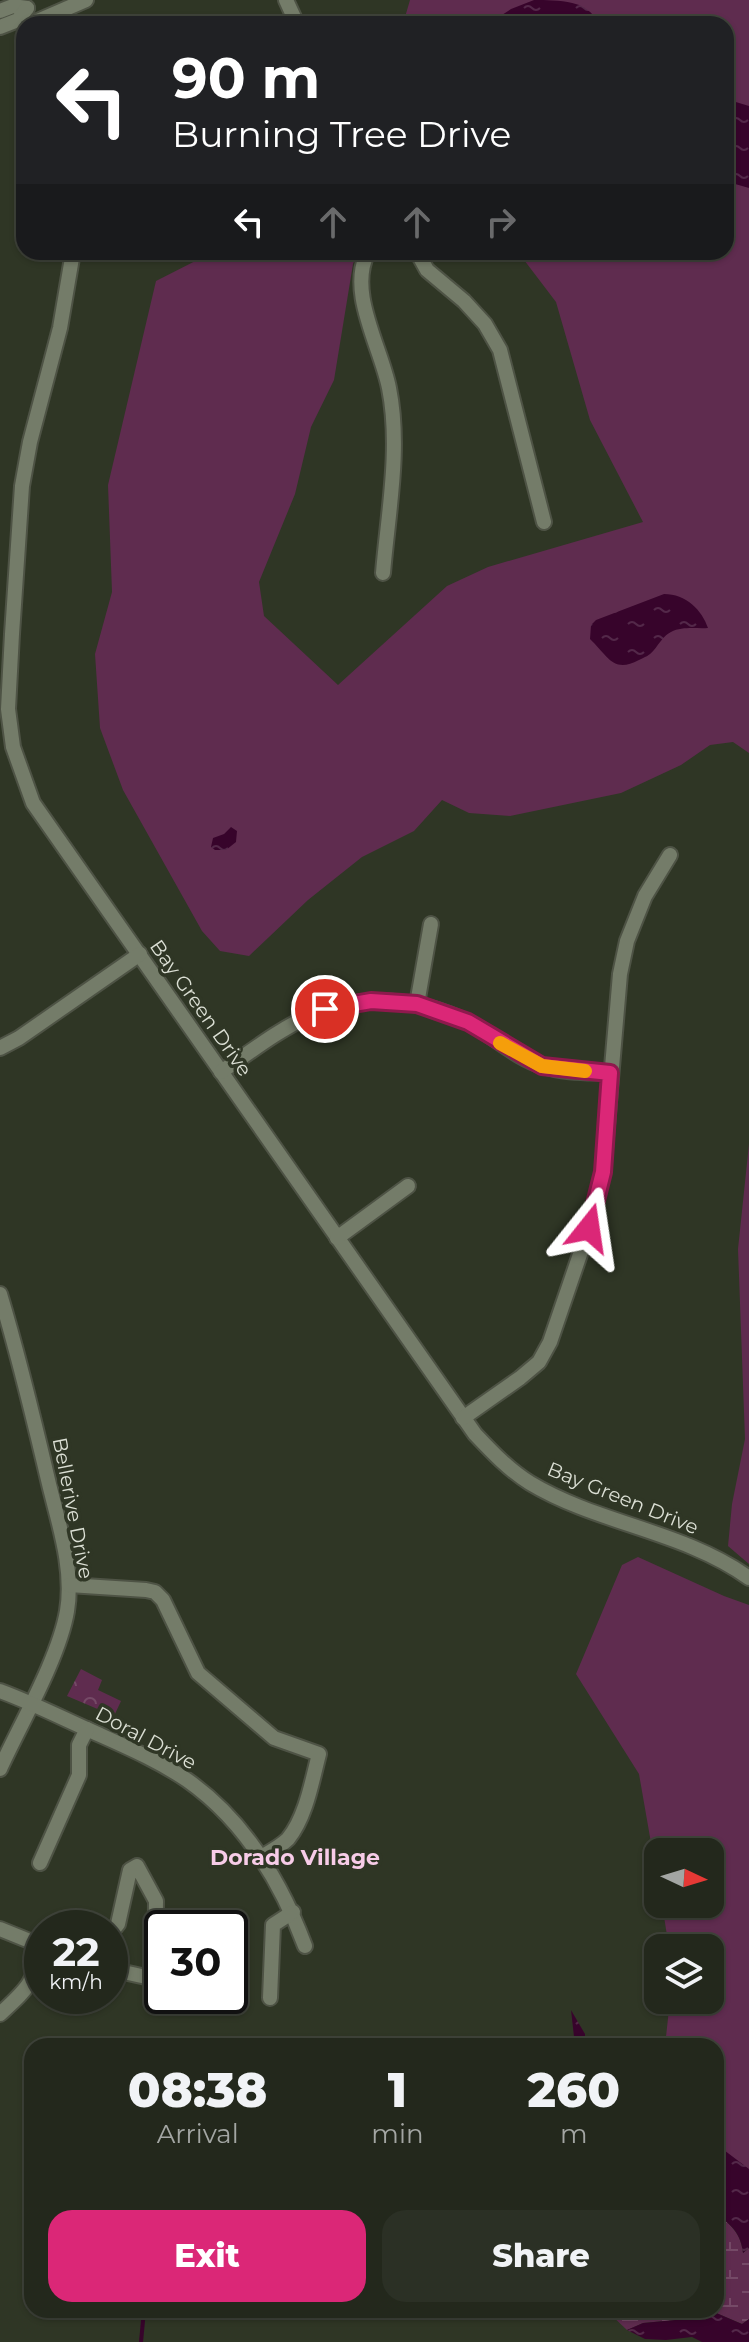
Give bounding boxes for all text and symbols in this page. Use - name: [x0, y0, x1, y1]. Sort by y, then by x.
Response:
- text: 90 m: [172, 44, 320, 112]
- icon: left: [40, 48, 144, 152]
- text: Burning Tree Drive: [172, 112, 511, 156]
- icon: left: [227, 200, 271, 244]
- icon: ahead: [311, 200, 355, 244]
- icon: ahead: [395, 200, 439, 244]
- icon: right: [479, 200, 523, 244]
- street label: Bay Green Drive: [145, 935, 257, 1081]
- pin: [291, 975, 359, 1043]
- icon: arrive: [303, 987, 347, 1031]
- position arrow: [547, 1186, 631, 1270]
- street label: Bellerive Drive: [48, 1435, 98, 1581]
- street label: Bay Green Drive: [544, 1457, 702, 1539]
- street label: Doral Drive: [91, 1701, 201, 1775]
- north arrow: [644, 1838, 724, 1918]
- map controls: [644, 1838, 724, 2014]
- district label: Dorado Village: [210, 1844, 380, 1871]
- speed limit sign: 30: [144, 1910, 248, 2014]
- text: 22: [52, 1927, 100, 1976]
- button: layers: [644, 1934, 724, 2014]
- text: km/h: [49, 1970, 103, 1994]
- text: 08:38: [128, 2061, 267, 2119]
- text: 1: [388, 2061, 407, 2119]
- text: 260: [527, 2061, 620, 2119]
- text: Arrival: [157, 2118, 239, 2150]
- text: min: [371, 2118, 423, 2150]
- text: m: [560, 2118, 588, 2150]
- button: Exit: [48, 2210, 366, 2302]
- button: Share: [382, 2210, 700, 2302]

